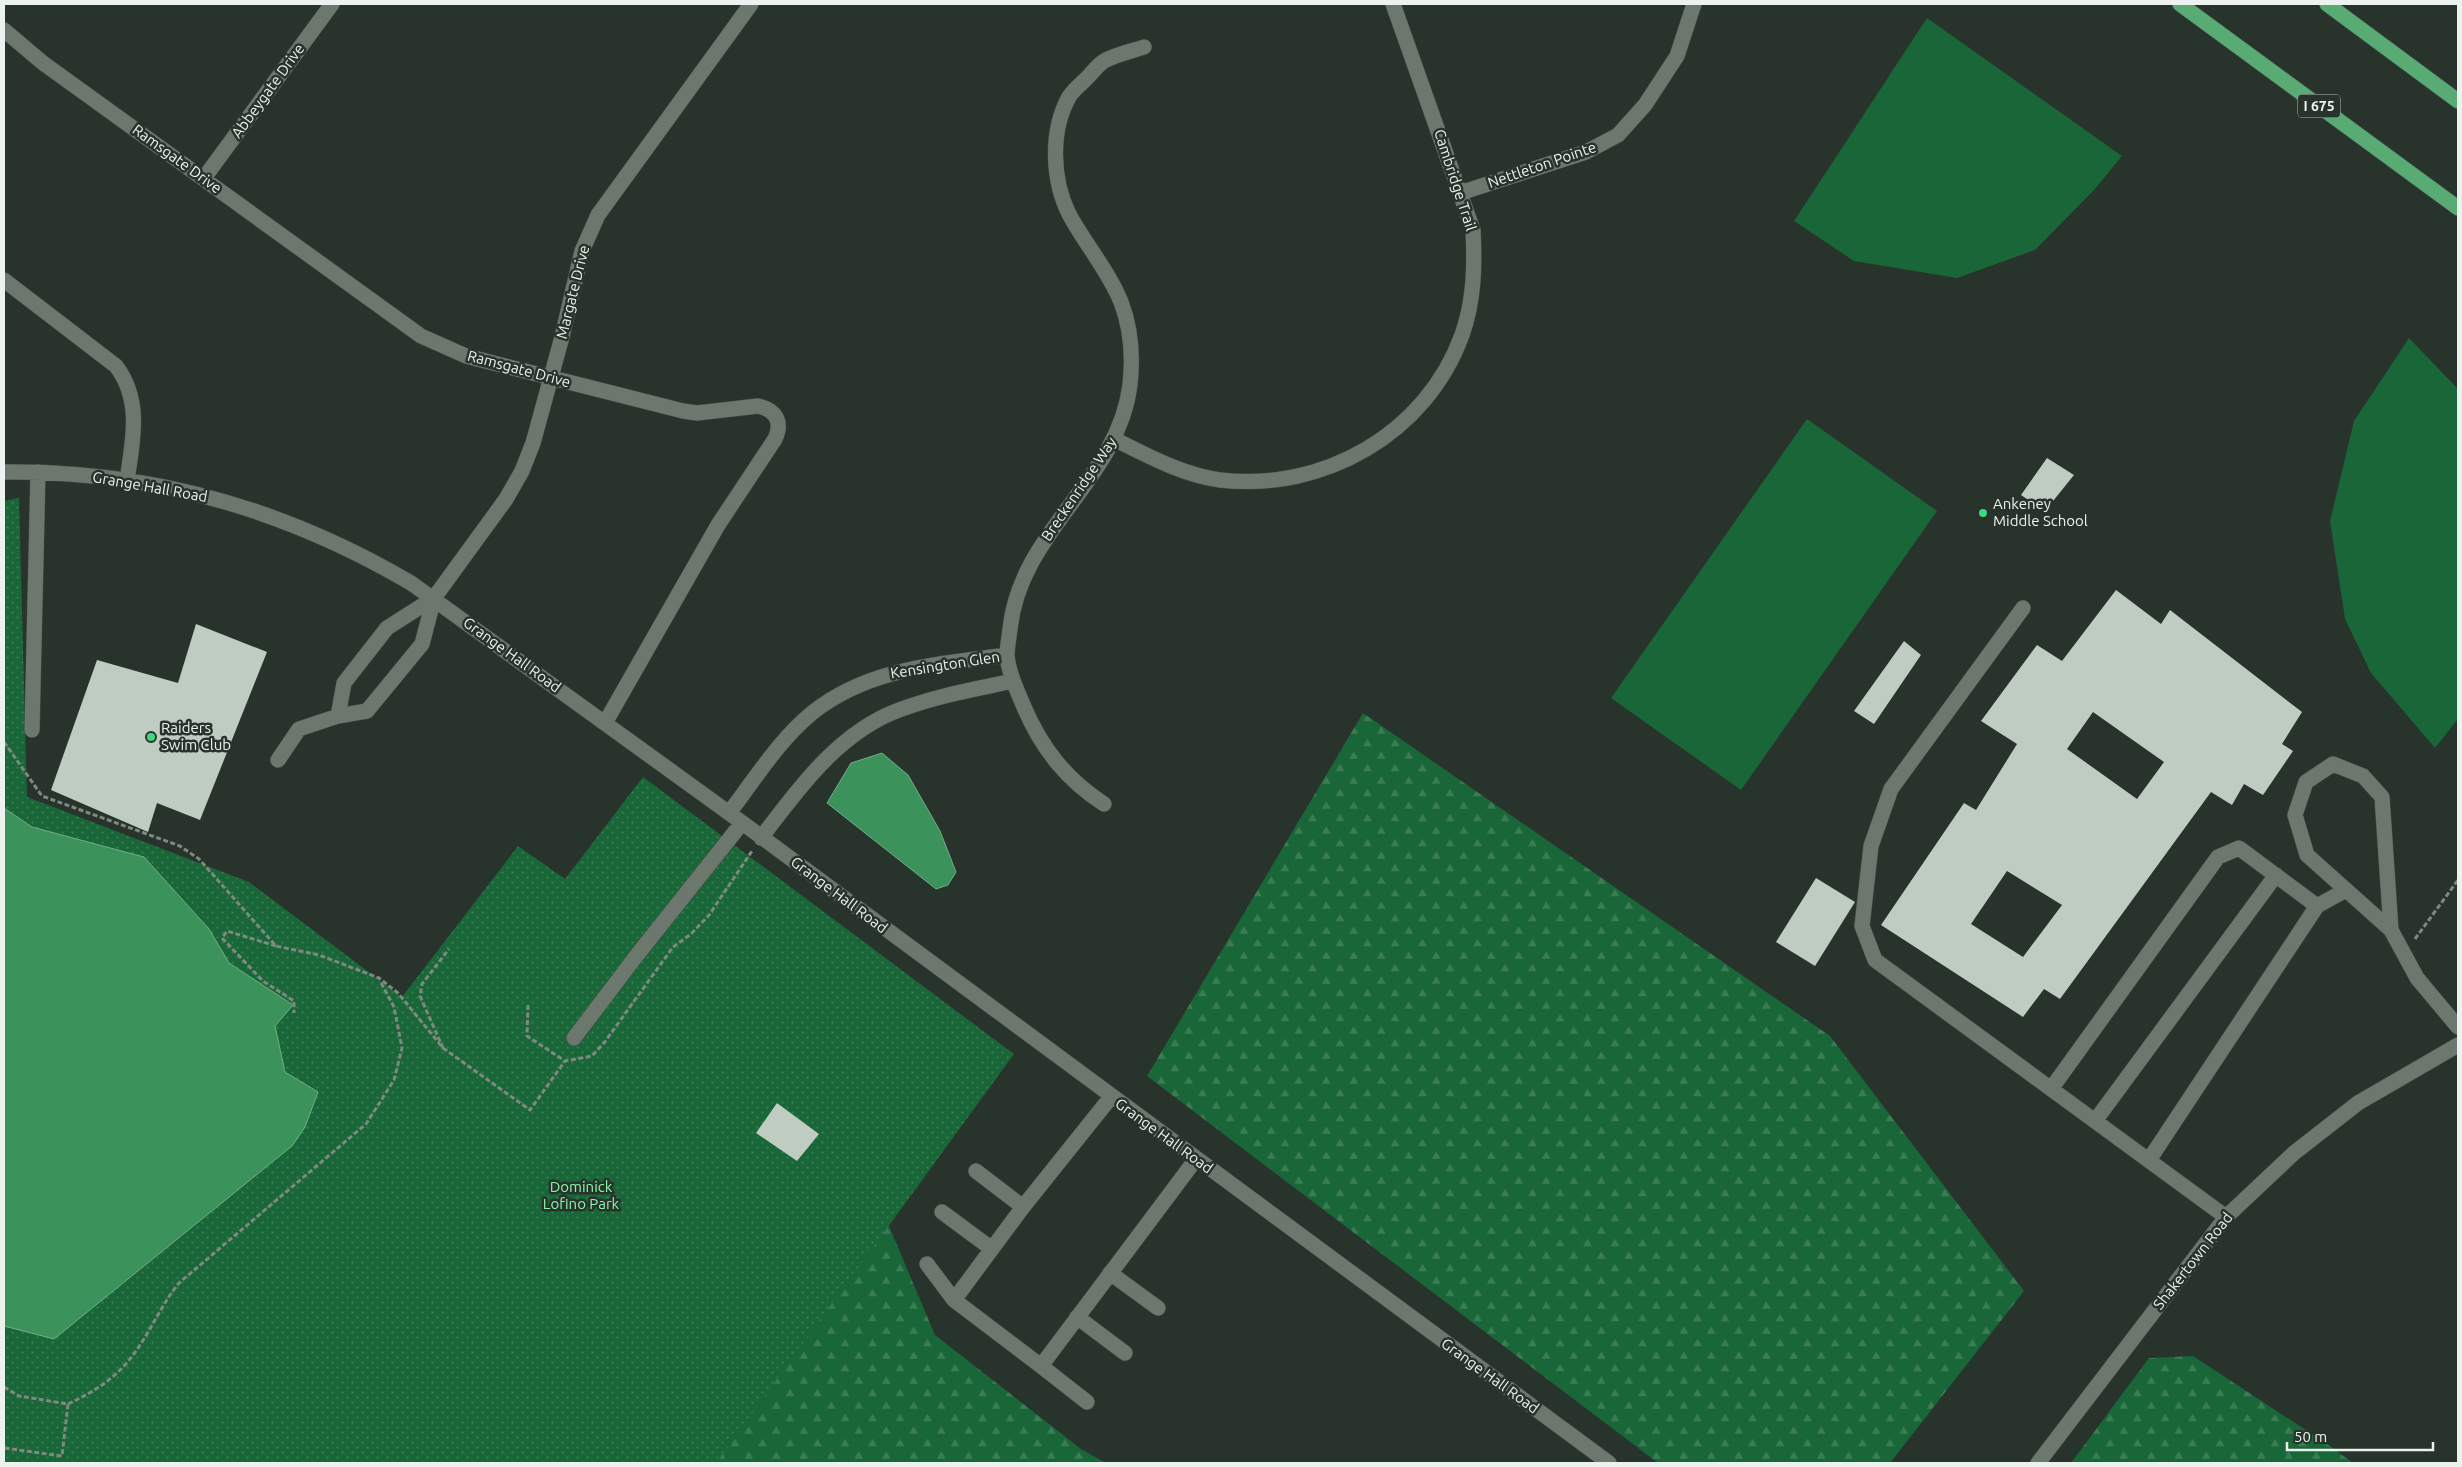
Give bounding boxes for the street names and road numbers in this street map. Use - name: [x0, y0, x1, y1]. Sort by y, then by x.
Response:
- street label: Abbeygate Drive: [228, 40, 307, 141]
- road number: I 675: [2298, 94, 2340, 118]
- street label: Ramsgate Drive: [129, 121, 225, 197]
- street label: Cambridge Trail: [1431, 127, 1480, 233]
- street label: Nettleton Pointe: [1485, 138, 1598, 191]
- street label: Margate Drive: [553, 243, 592, 340]
- street label: Ramsgate Drive: [466, 347, 572, 390]
- street label: Breckenridge Way: [1038, 434, 1120, 544]
- street label: Grange Hall Road: [91, 468, 209, 505]
- street label: Grange Hall Road: [460, 614, 564, 696]
- street label: Kensington Glen: [889, 647, 1001, 682]
- street label: Grange Hall Road: [788, 853, 891, 936]
- street label: Grange Hall Road: [1112, 1095, 1216, 1177]
- street label: Shakertown Road: [2150, 1209, 2236, 1313]
- street label: Grange Hall Road: [1438, 1335, 1542, 1417]

